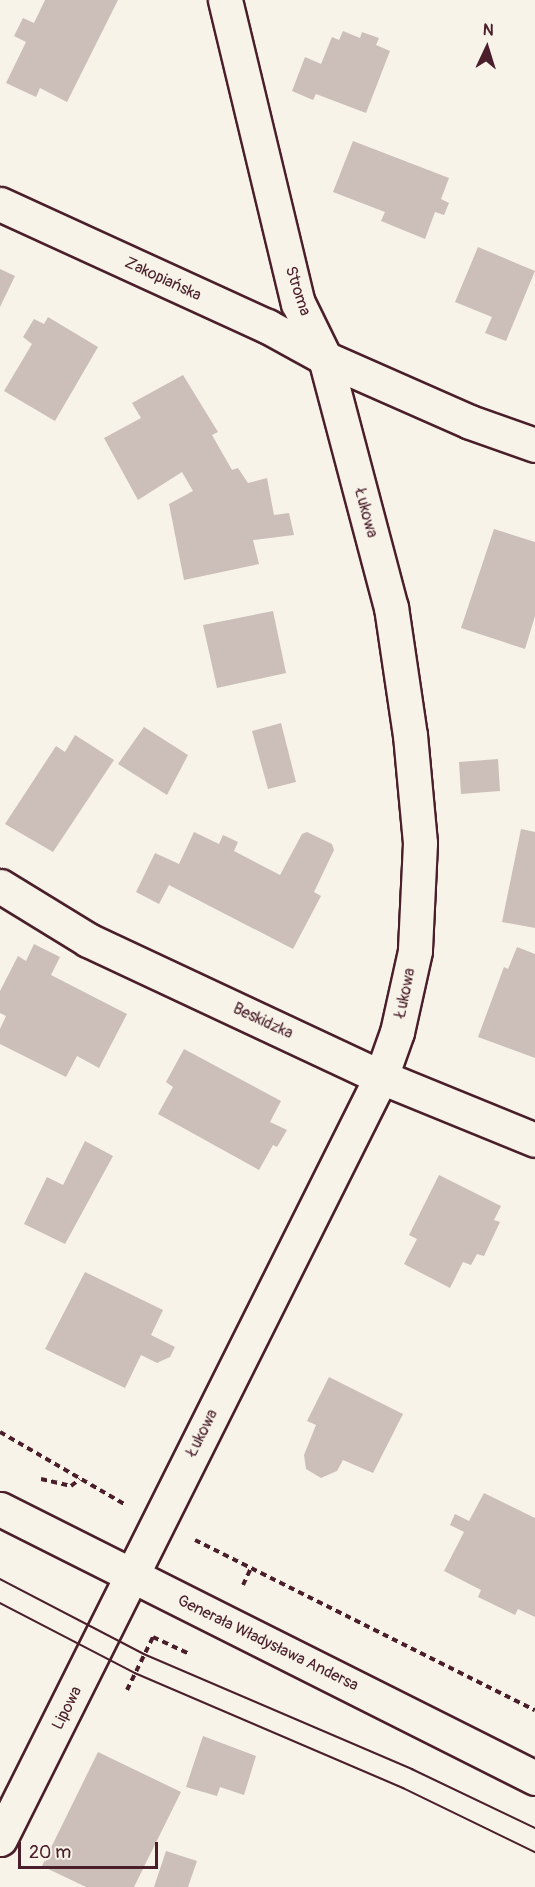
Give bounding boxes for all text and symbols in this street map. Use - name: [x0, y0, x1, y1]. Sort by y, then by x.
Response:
- north arrow: [457, 18, 517, 78]
- text: N: [482, 20, 494, 40]
- street label: Zakopiańska: [122, 253, 204, 305]
- street label: Stroma: [281, 264, 315, 318]
- street label: Łukowa: [350, 486, 382, 540]
- street label: Łukowa: [390, 966, 420, 1020]
- street label: Beskidzka: [230, 999, 296, 1043]
- street label: Łukowa: [182, 1406, 222, 1460]
- street label: Generała Władysława Andersa: [174, 1591, 362, 1695]
- street label: Lipowa: [48, 1683, 86, 1733]
- scale bar: [21, 1830, 160, 1868]
- text: 20 m: [29, 1841, 71, 1864]

